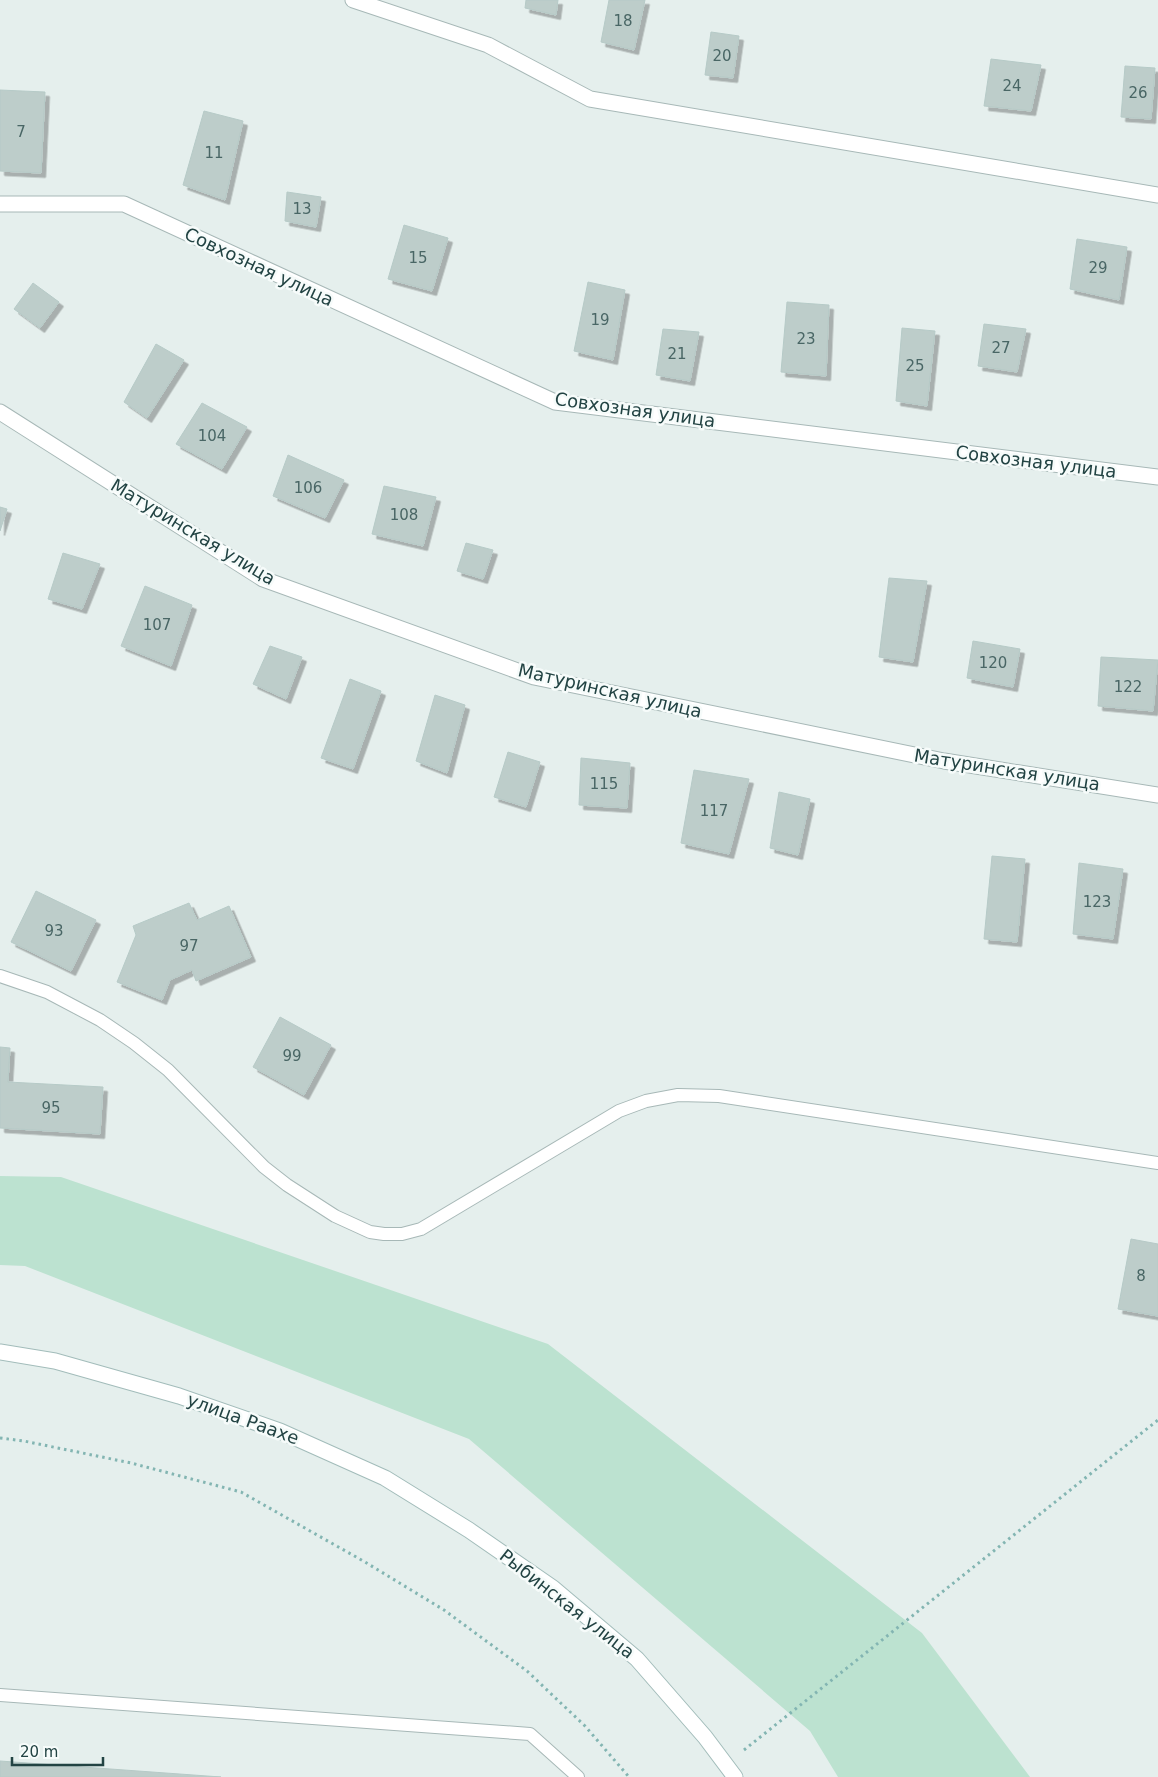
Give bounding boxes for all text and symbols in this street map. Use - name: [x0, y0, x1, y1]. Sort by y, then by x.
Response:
- house number: 18: [613, 12, 633, 30]
- house number: 20: [712, 47, 732, 65]
- house number: 24: [1002, 77, 1022, 95]
- house number: 26: [1128, 84, 1148, 102]
- house number: 7: [16, 123, 26, 141]
- house number: 11: [204, 144, 224, 162]
- house number: 13: [292, 200, 312, 218]
- street label: Совхозная улица: [181, 223, 337, 310]
- house number: 15: [408, 249, 428, 267]
- house number: 29: [1088, 259, 1108, 277]
- house number: 19: [590, 311, 610, 329]
- house number: 23: [796, 330, 816, 348]
- house number: 27: [991, 339, 1011, 357]
- house number: 21: [667, 345, 687, 363]
- house number: 25: [905, 357, 925, 375]
- street label: Совхозная улица: [553, 388, 717, 431]
- house number: 104: [198, 427, 226, 445]
- street label: Совхозная улица: [954, 441, 1118, 482]
- street label: Матуринская улица: [107, 474, 279, 589]
- house number: 106: [294, 479, 322, 497]
- house number: 108: [390, 506, 418, 524]
- house number: 107: [143, 616, 171, 634]
- house number: 120: [979, 654, 1007, 672]
- street label: Матуринская улица: [516, 659, 704, 722]
- house number: 122: [1114, 678, 1142, 696]
- street label: Матуринская улица: [913, 744, 1102, 795]
- house number: 115: [590, 775, 618, 793]
- house number: 117: [700, 802, 728, 820]
- house number: 123: [1083, 893, 1111, 911]
- house number: 93: [44, 922, 64, 940]
- house number: 97: [179, 937, 199, 955]
- house number: 99: [282, 1047, 302, 1065]
- house number: 95: [41, 1099, 61, 1117]
- house number: 8: [1136, 1267, 1146, 1285]
- street label: улица Раахе: [184, 1389, 302, 1448]
- street label: Рыбинская улица: [496, 1545, 639, 1663]
- scale bar: [12, 1734, 104, 1766]
- text: 20 m: [20, 1743, 58, 1761]

